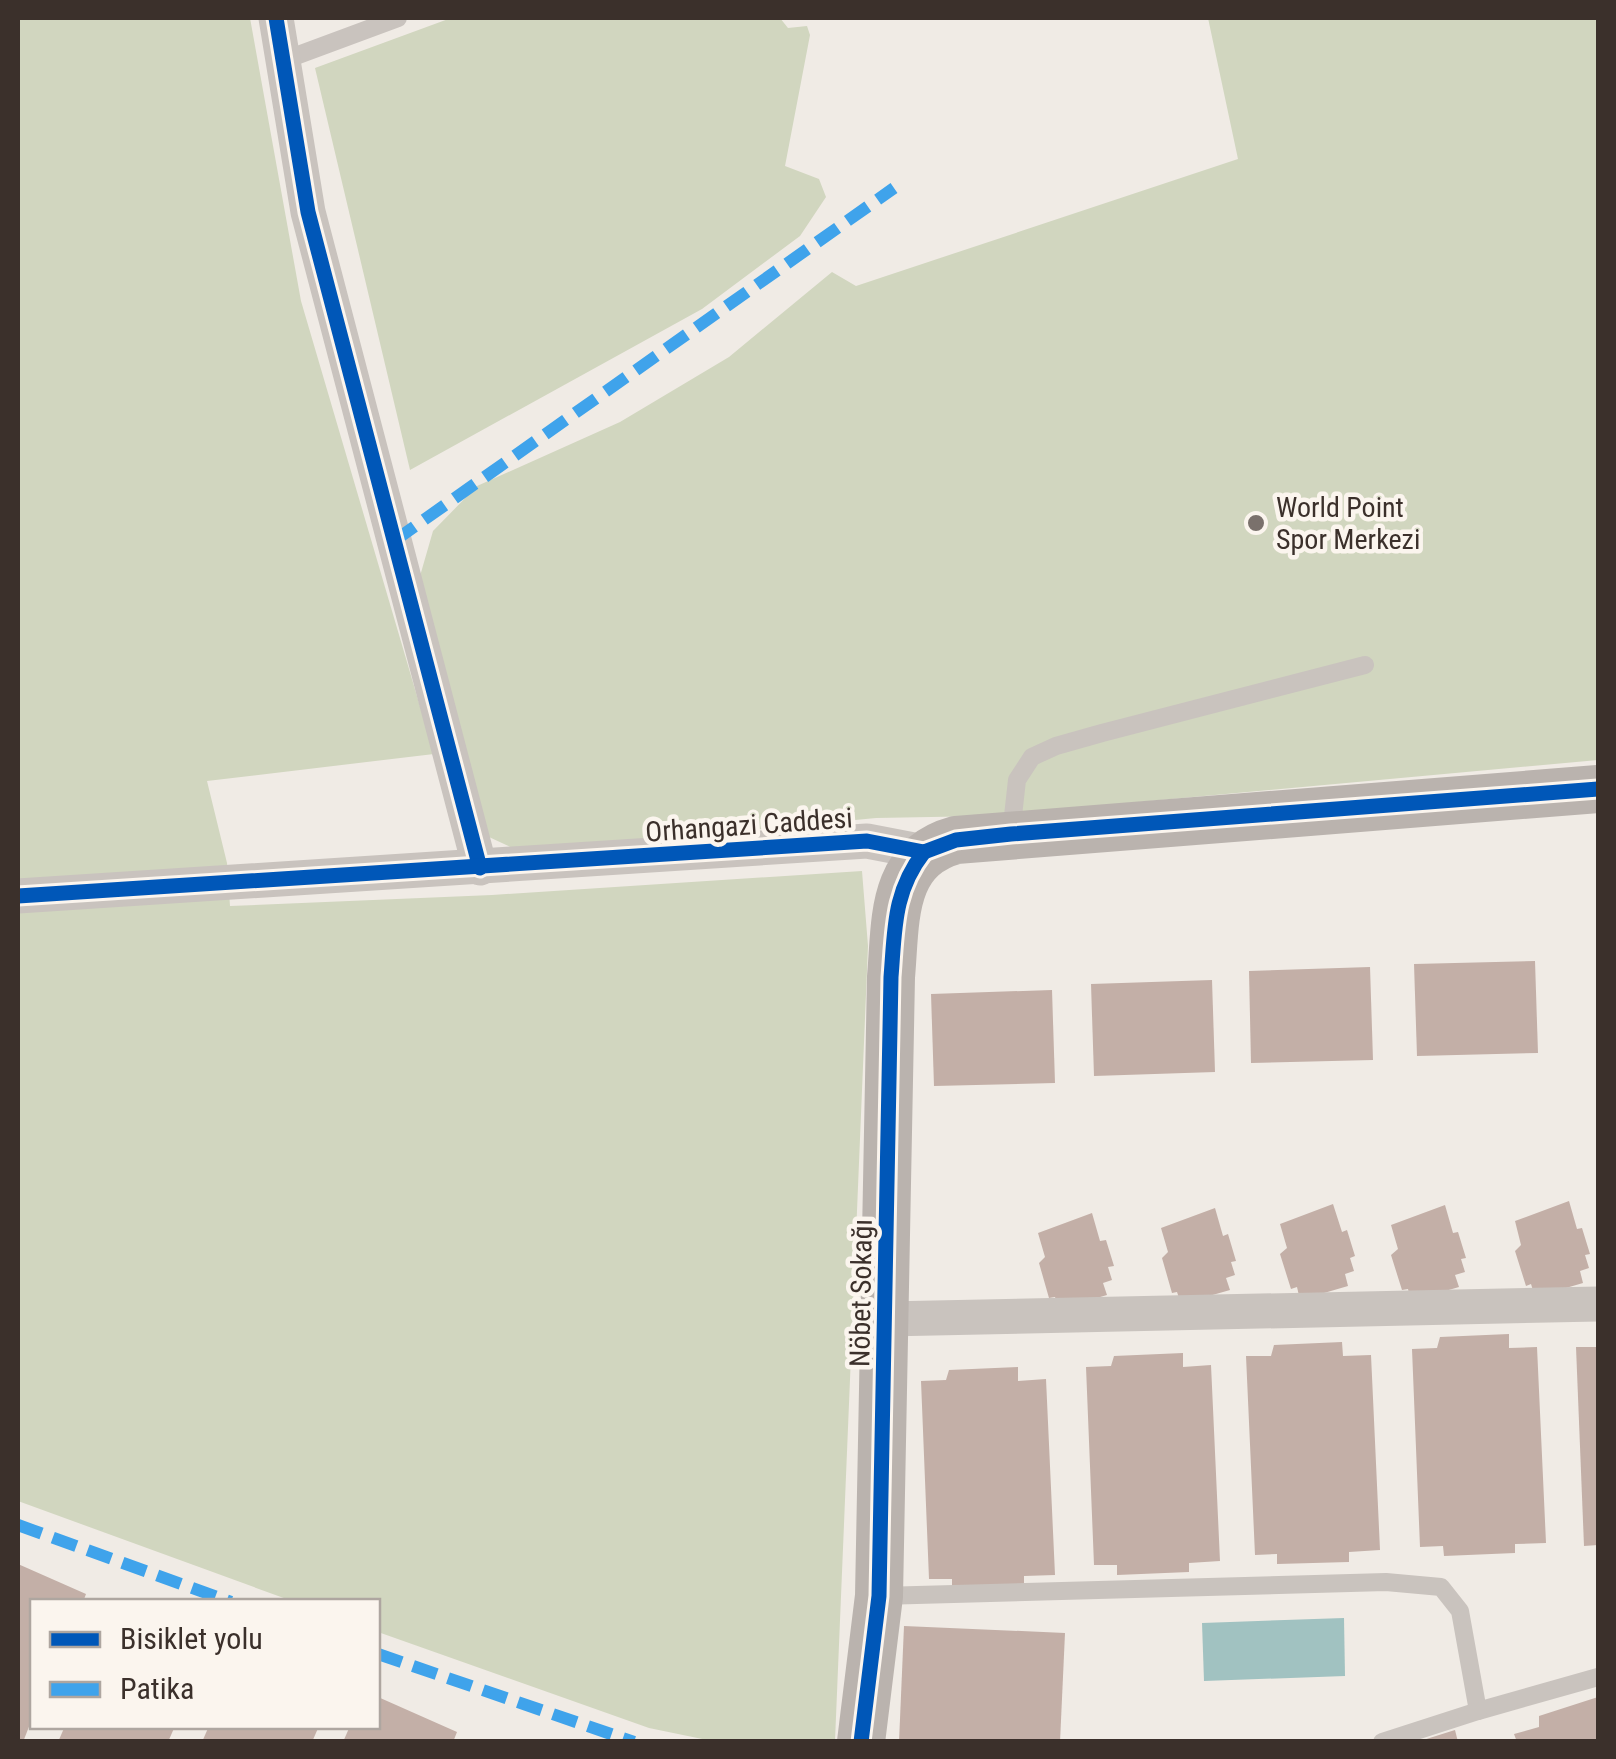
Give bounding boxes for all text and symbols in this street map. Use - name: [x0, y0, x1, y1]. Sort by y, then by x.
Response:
- place label: World Point Spor Merkezi: [1276, 491, 1420, 556]
- marker: World Point Spor Merkezi: [1245, 512, 1267, 534]
- street label: Orhangazi Caddesi: [644, 801, 854, 849]
- street label: Nöbet Sokağı: [843, 1219, 879, 1367]
- legend: [30, 1599, 380, 1729]
- text: Bisiklet yolu: [120, 1621, 263, 1656]
- text: Patika: [120, 1671, 195, 1706]

